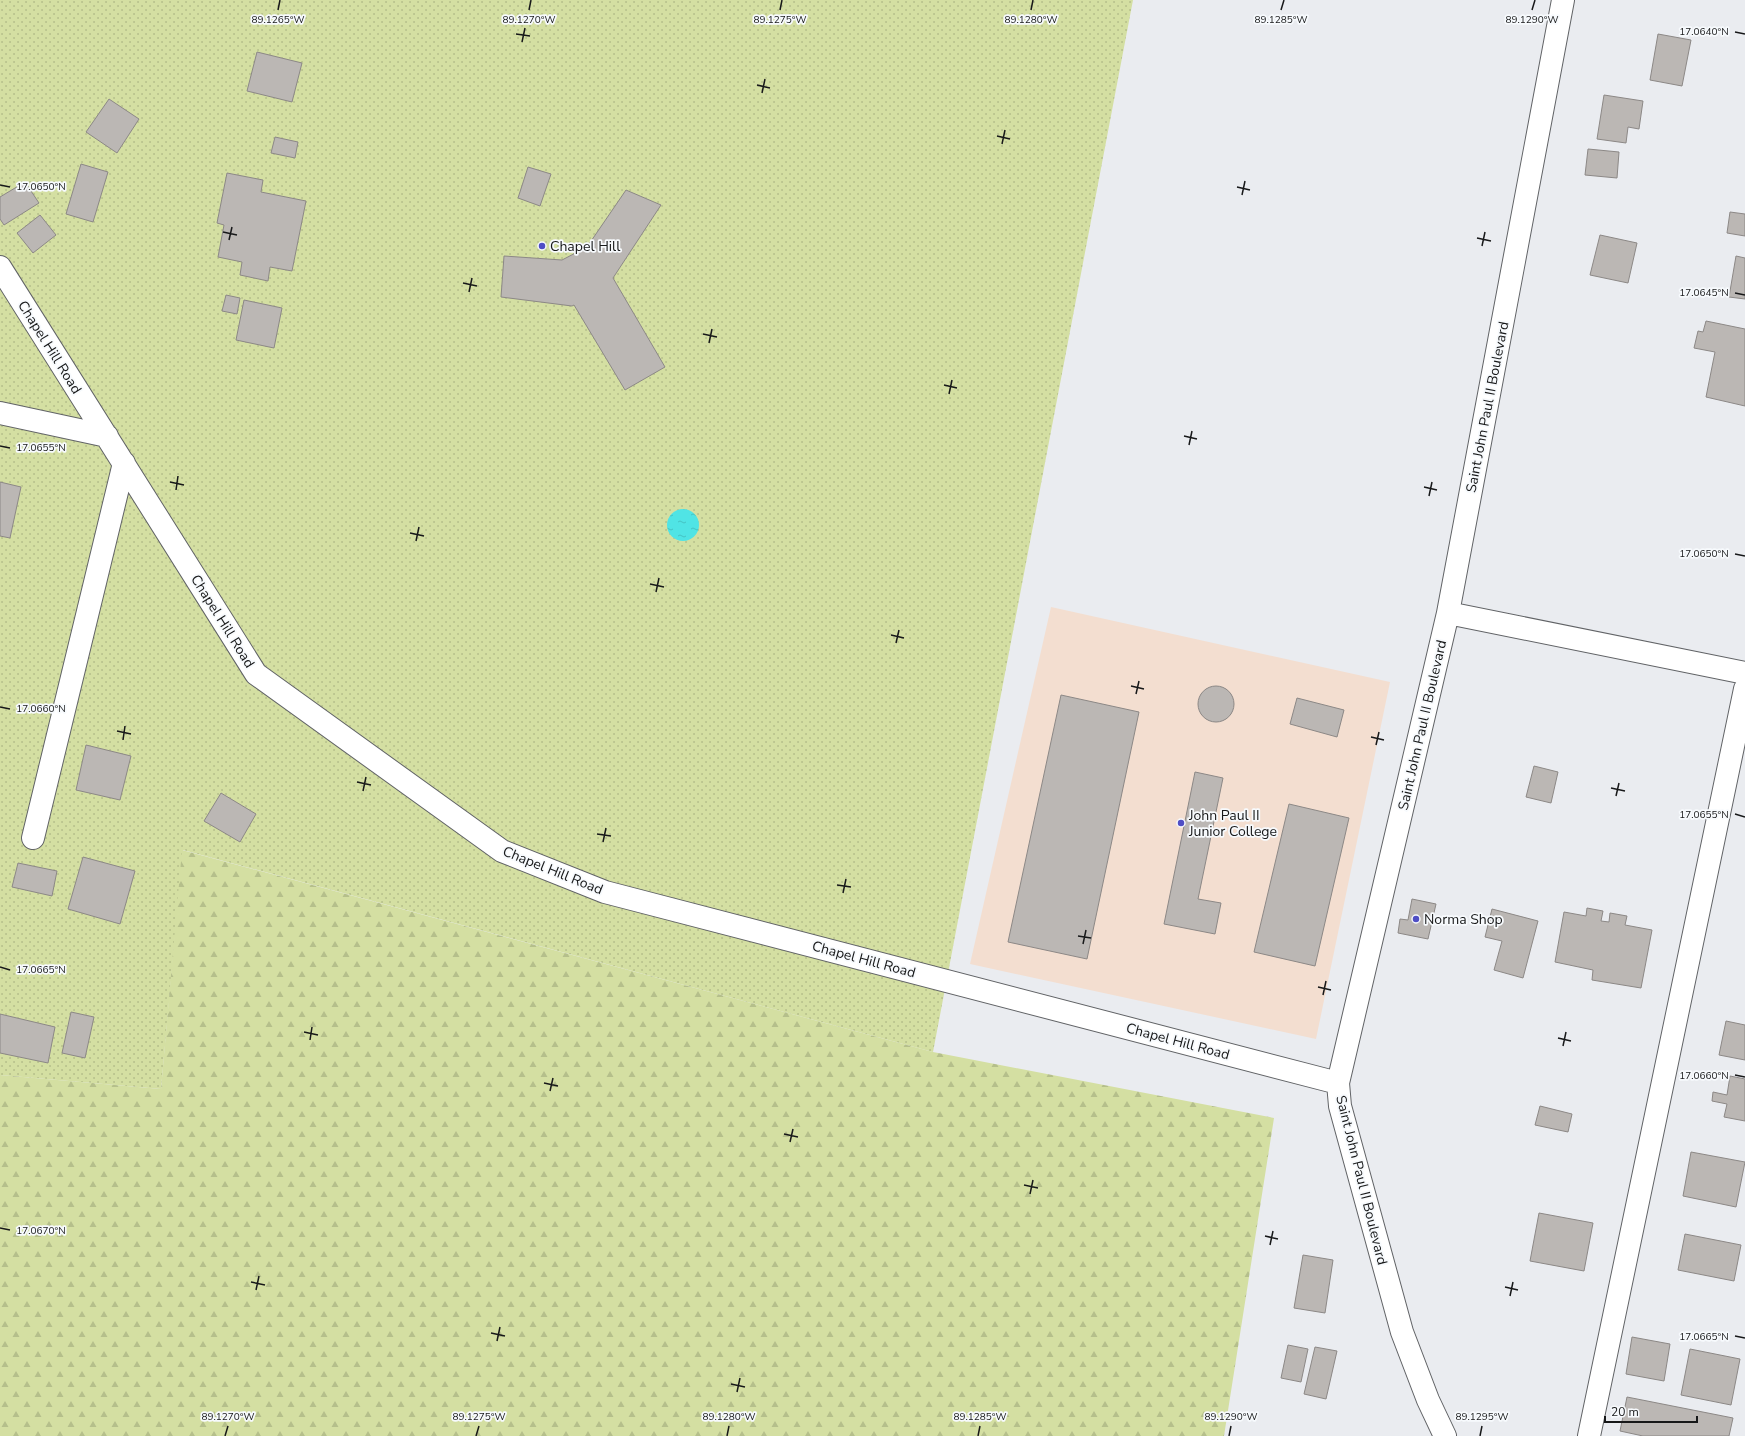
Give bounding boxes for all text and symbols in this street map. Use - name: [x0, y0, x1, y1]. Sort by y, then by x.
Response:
- text: 89.1265°W: [251, 13, 305, 27]
- text: 89.1270°W: [502, 13, 556, 27]
- text: 89.1275°W: [753, 13, 807, 27]
- text: 89.1280°W: [1004, 13, 1058, 27]
- text: 89.1285°W: [1254, 13, 1308, 27]
- text: 89.1290°W: [1505, 13, 1559, 27]
- text: 17.0640°N: [1679, 25, 1729, 39]
- text: 17.0650°N: [16, 180, 66, 194]
- place label: Chapel Hill: [550, 237, 621, 256]
- marker: Chapel Hill: [537, 241, 547, 251]
- text: 17.0645°N: [1679, 286, 1729, 300]
- street label: Chapel Hill Road: [13, 297, 86, 397]
- street label: Saint John Paul II Boulevard: [1462, 320, 1513, 494]
- text: 17.0655°N: [16, 441, 66, 455]
- text: 17.0650°N: [1679, 547, 1729, 561]
- street label: Chapel Hill Road: [186, 571, 259, 671]
- street label: Saint John Paul II Boulevard: [1394, 638, 1451, 812]
- text: 17.0660°N: [16, 702, 66, 716]
- place label: John Paul II Junior College: [1188, 806, 1277, 841]
- text: 17.0655°N: [1679, 808, 1729, 822]
- marker: John Paul II Junior College: [1176, 818, 1186, 828]
- street label: Chapel Hill Road: [500, 842, 606, 899]
- place label: Norma Shop: [1424, 910, 1503, 929]
- marker: Norma Shop: [1411, 914, 1421, 924]
- street label: Chapel Hill Road: [810, 937, 918, 982]
- text: 17.0665°N: [16, 963, 66, 977]
- street label: Chapel Hill Road: [1124, 1019, 1232, 1064]
- text: 17.0660°N: [1679, 1069, 1729, 1083]
- street label: Saint John Paul II Boulevard: [1331, 1093, 1392, 1267]
- text: 17.0670°N: [16, 1224, 66, 1238]
- text: 17.0665°N: [1679, 1330, 1729, 1344]
- scale bar: [1605, 1398, 1697, 1424]
- text: 20 m: [1611, 1404, 1639, 1420]
- text: 89.1270°W: [201, 1410, 255, 1424]
- text: 89.1275°W: [452, 1410, 506, 1424]
- text: 89.1280°W: [702, 1410, 756, 1424]
- text: 89.1285°W: [953, 1410, 1007, 1424]
- text: 89.1290°W: [1204, 1410, 1258, 1424]
- text: 89.1295°W: [1455, 1410, 1509, 1424]

